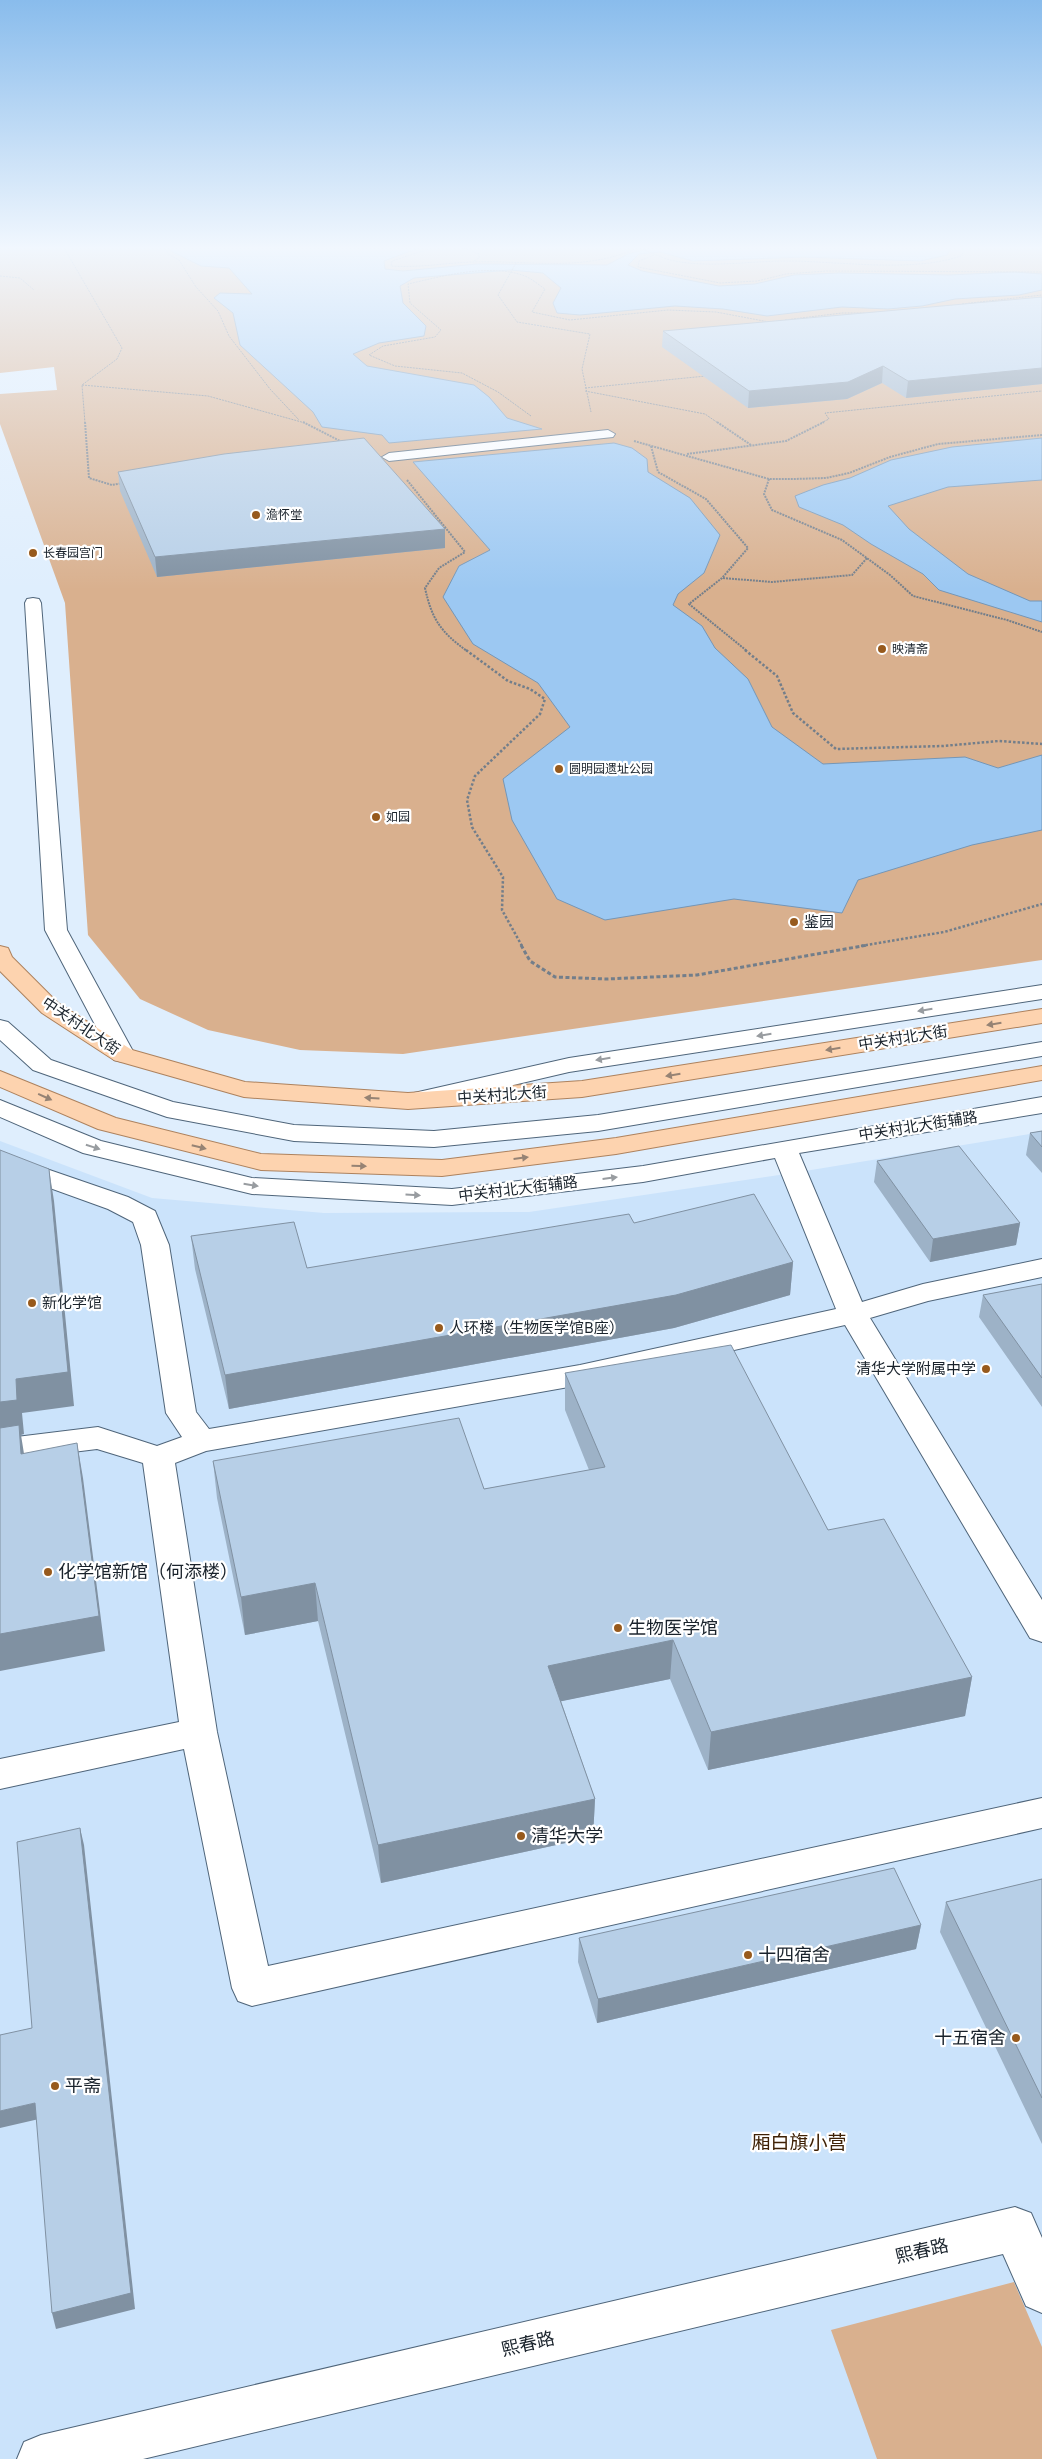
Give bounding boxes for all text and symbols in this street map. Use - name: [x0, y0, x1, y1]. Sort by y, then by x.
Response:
- place label: 澹怀堂: [266, 508, 302, 524]
- marker: 澹怀堂: [250, 509, 262, 521]
- place label: 长春园宫门: [43, 546, 103, 562]
- marker: 长春园宫门: [27, 547, 39, 559]
- place label: 映清斋: [892, 642, 928, 658]
- marker: 映清斋: [876, 643, 888, 655]
- place label: 圆明园遗址公园: [569, 762, 653, 778]
- marker: 圆明园遗址公园: [553, 763, 565, 775]
- place label: 如园: [386, 810, 410, 826]
- marker: 如园: [370, 811, 382, 823]
- place label: 鉴园: [804, 914, 834, 933]
- marker: 鉴园: [788, 916, 800, 928]
- street label: 中关村北大街: [38, 993, 123, 1060]
- one-way arrow: [916, 1007, 932, 1015]
- one-way arrow: [985, 1020, 1001, 1028]
- street label: 中关村北大街: [857, 1022, 949, 1056]
- one-way arrow: [756, 1031, 772, 1039]
- one-way arrow: [825, 1046, 841, 1054]
- one-way arrow: [595, 1056, 611, 1064]
- one-way arrow: [664, 1071, 680, 1079]
- street label: 中关村北大街: [456, 1083, 548, 1109]
- one-way arrow: [38, 1094, 52, 1102]
- one-way arrow: [364, 1094, 380, 1102]
- street label: 中关村北大街辅路: [857, 1108, 979, 1146]
- one-way arrow: [191, 1143, 206, 1151]
- one-way arrow: [86, 1144, 101, 1151]
- one-way arrow: [513, 1154, 529, 1162]
- one-way arrow: [352, 1162, 368, 1170]
- street label: 中关村北大街辅路: [457, 1173, 579, 1207]
- one-way arrow: [602, 1174, 618, 1182]
- one-way arrow: [244, 1181, 260, 1189]
- one-way arrow: [406, 1192, 422, 1200]
- place label: 新化学馆: [42, 1294, 102, 1314]
- marker: 新化学馆: [26, 1297, 38, 1309]
- place label: 人环楼（生物医学馆B座）: [449, 1320, 624, 1339]
- marker: 人环楼（生物医学馆B座）: [433, 1322, 445, 1334]
- place label: 清华大学附属中学: [856, 1360, 976, 1380]
- marker: 清华大学附属中学: [980, 1363, 992, 1375]
- place label: 化学馆新馆（何添楼）: [58, 1562, 238, 1585]
- marker: 化学馆新馆（何添楼）: [42, 1566, 54, 1578]
- place label: 生物医学馆: [628, 1618, 718, 1641]
- marker: 生物医学馆: [612, 1622, 624, 1634]
- place label: 清华大学: [531, 1826, 603, 1849]
- marker: 清华大学: [515, 1830, 527, 1842]
- place label: 十四宿舍: [758, 1945, 830, 1968]
- marker: 十四宿舍: [742, 1949, 754, 1961]
- place label: 十五宿舍: [934, 2028, 1006, 2051]
- marker: 十五宿舍: [1010, 2032, 1022, 2044]
- place label: 平斋: [65, 2076, 101, 2099]
- marker: 平斋: [49, 2080, 61, 2092]
- district label: 厢白旗小营: [751, 2132, 847, 2156]
- street label: 熙春路: [893, 2235, 951, 2270]
- street label: 熙春路: [499, 2328, 557, 2363]

